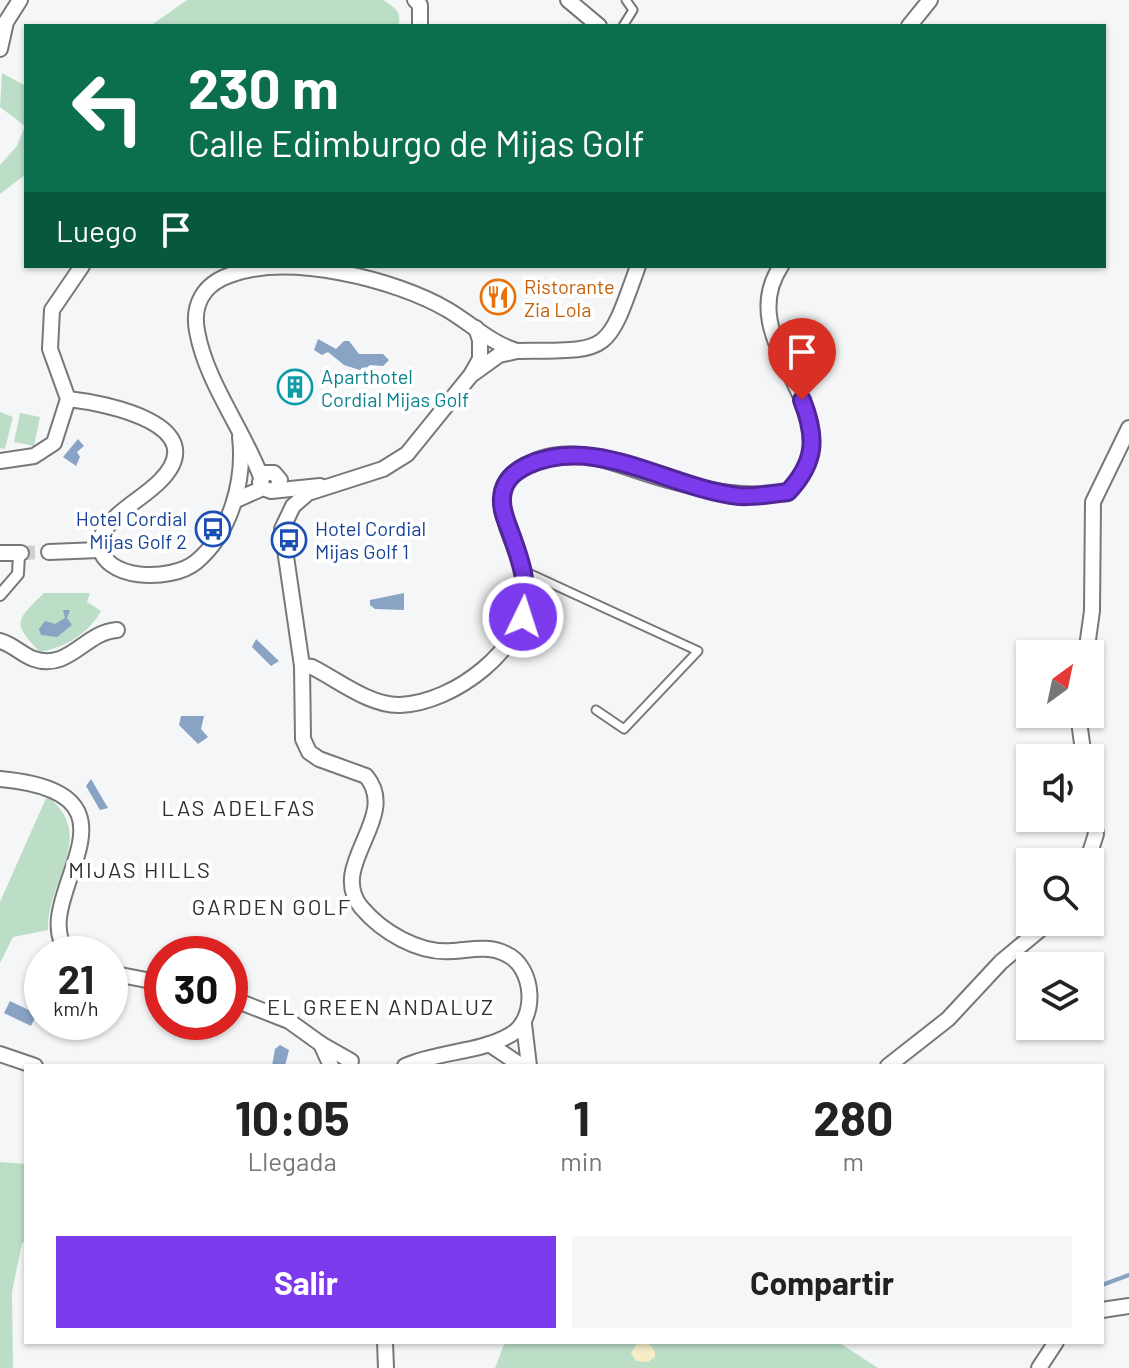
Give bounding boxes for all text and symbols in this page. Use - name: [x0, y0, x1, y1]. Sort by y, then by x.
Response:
- text: 230 m: [188, 53, 339, 120]
- icon: left: [56, 56, 160, 160]
- text: Calle Edimburgo de Mijas Golf: [188, 121, 644, 164]
- icon: arrive: [154, 208, 198, 252]
- text: Luego: [56, 212, 138, 248]
- place label: Ristorante Zia Lola: [524, 274, 615, 321]
- restaurant icon: Ristorante Zia Lola: [479, 278, 517, 316]
- pin: [768, 318, 836, 400]
- icon: arrive: [780, 330, 824, 374]
- place label: Aparthotel Cordial Mijas Golf: [321, 364, 469, 411]
- building icon: Aparthotel Cordial Mijas Golf: [276, 368, 314, 406]
- place label: Hotel Cordial Mijas Golf 2: [76, 506, 187, 553]
- bus stop icon: Hotel Cordial Mijas Golf 2: [194, 510, 232, 548]
- place label: Hotel Cordial Mijas Golf 1: [315, 516, 426, 563]
- bus stop icon: Hotel Cordial Mijas Golf 1: [270, 521, 308, 559]
- position arrow: [481, 575, 565, 659]
- north arrow: [1016, 640, 1104, 728]
- map controls: [1016, 640, 1104, 1040]
- button: sound: [1016, 744, 1104, 832]
- district label: LAS ADELFAS: [162, 794, 316, 820]
- button: search: [1016, 848, 1104, 936]
- district label: MIJAS HILLS: [68, 856, 212, 882]
- district label: GARDEN GOLF: [192, 893, 352, 919]
- speed limit sign: 30: [144, 936, 248, 1040]
- button: layers: [1016, 952, 1104, 1040]
- text: 21: [58, 954, 94, 1002]
- district label: EL GREEN ANDALUZ: [267, 993, 495, 1019]
- text: km/h: [53, 996, 99, 1020]
- text: 10:05: [235, 1088, 350, 1146]
- text: 1: [573, 1088, 590, 1146]
- text: 280: [813, 1088, 893, 1146]
- text: Llegada: [248, 1145, 337, 1176]
- text: min: [560, 1145, 603, 1176]
- text: m: [842, 1145, 864, 1176]
- button: Salir: [56, 1236, 556, 1328]
- button: Compartir: [572, 1236, 1072, 1328]

